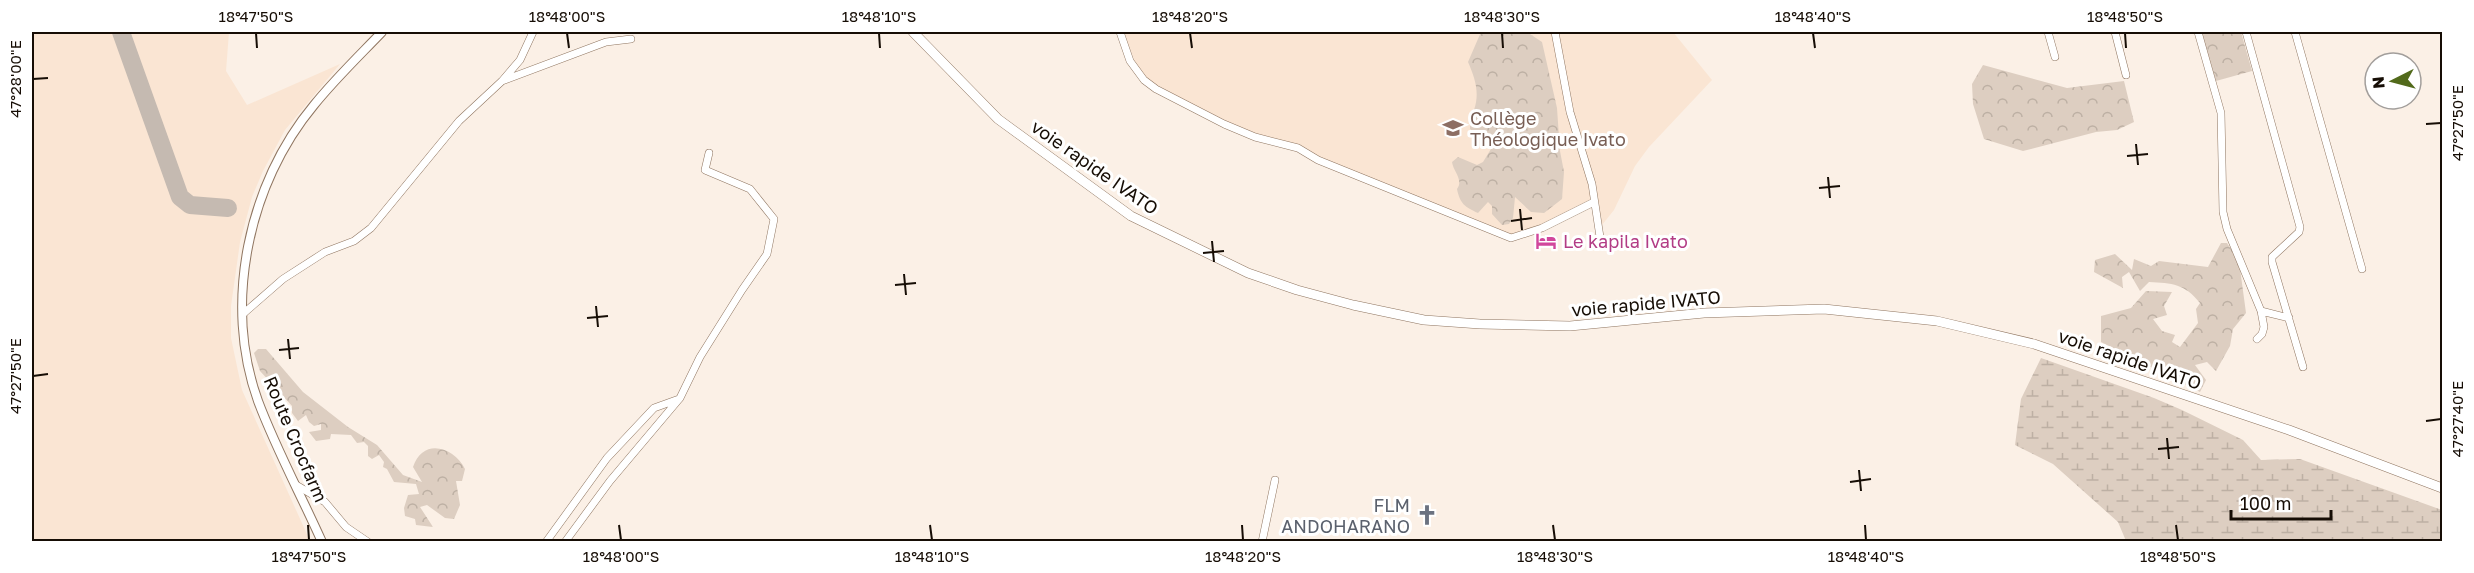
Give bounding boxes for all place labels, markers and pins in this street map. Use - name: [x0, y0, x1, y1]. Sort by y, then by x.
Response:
- place label: Collège Théologique Ivato: [1470, 107, 1626, 150]
- school or university icon: Collège Théologique Ivato: [1441, 116, 1465, 140]
- hotel icon: Le kapila Ivato: [1534, 229, 1558, 253]
- place label: Le kapila Ivato: [1563, 230, 1688, 252]
- place label: FLM ANDOHARANO: [1281, 494, 1410, 537]
- church icon: FLM ANDOHARANO: [1415, 503, 1439, 527]

